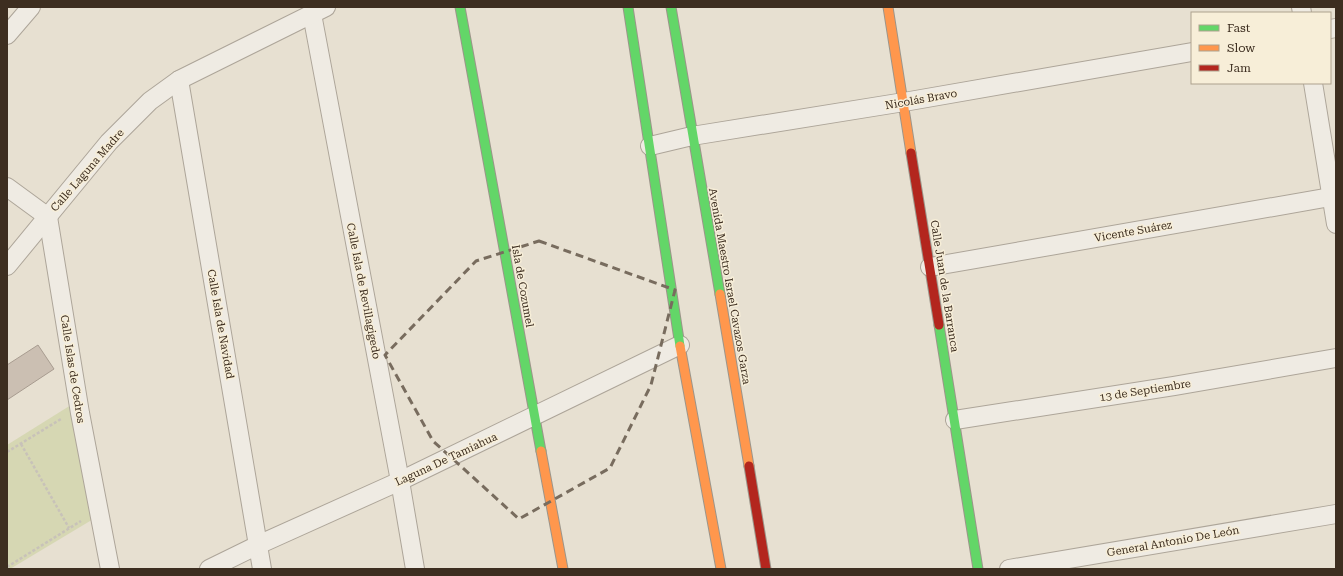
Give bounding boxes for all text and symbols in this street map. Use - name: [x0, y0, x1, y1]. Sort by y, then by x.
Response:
- legend: [1191, 12, 1331, 84]
- text: Fast: [1227, 21, 1251, 35]
- text: Slow: [1227, 41, 1255, 55]
- text: Jam: [1227, 61, 1251, 75]
- street label: Nicolás Bravo: [884, 87, 958, 112]
- street label: Calle Laguna Madre: [48, 126, 127, 214]
- street label: Avenida Maestro Israel Cavazos Garza: [706, 187, 753, 385]
- street label: Vicente Suárez: [1093, 218, 1173, 245]
- street label: Calle Juan de la Barranca: [928, 219, 961, 353]
- street label: Calle Isla de Revillagigedo: [344, 222, 383, 361]
- street label: Isla de Cozumel: [509, 244, 536, 329]
- street label: Calle Isla de Navidad: [204, 268, 237, 380]
- street label: Calle Islas de Cedros: [58, 314, 87, 424]
- street label: 13 de Septiembre: [1098, 377, 1192, 404]
- street label: Laguna De Tamiahua: [393, 430, 499, 489]
- street label: General Antonio De León: [1106, 523, 1240, 560]

